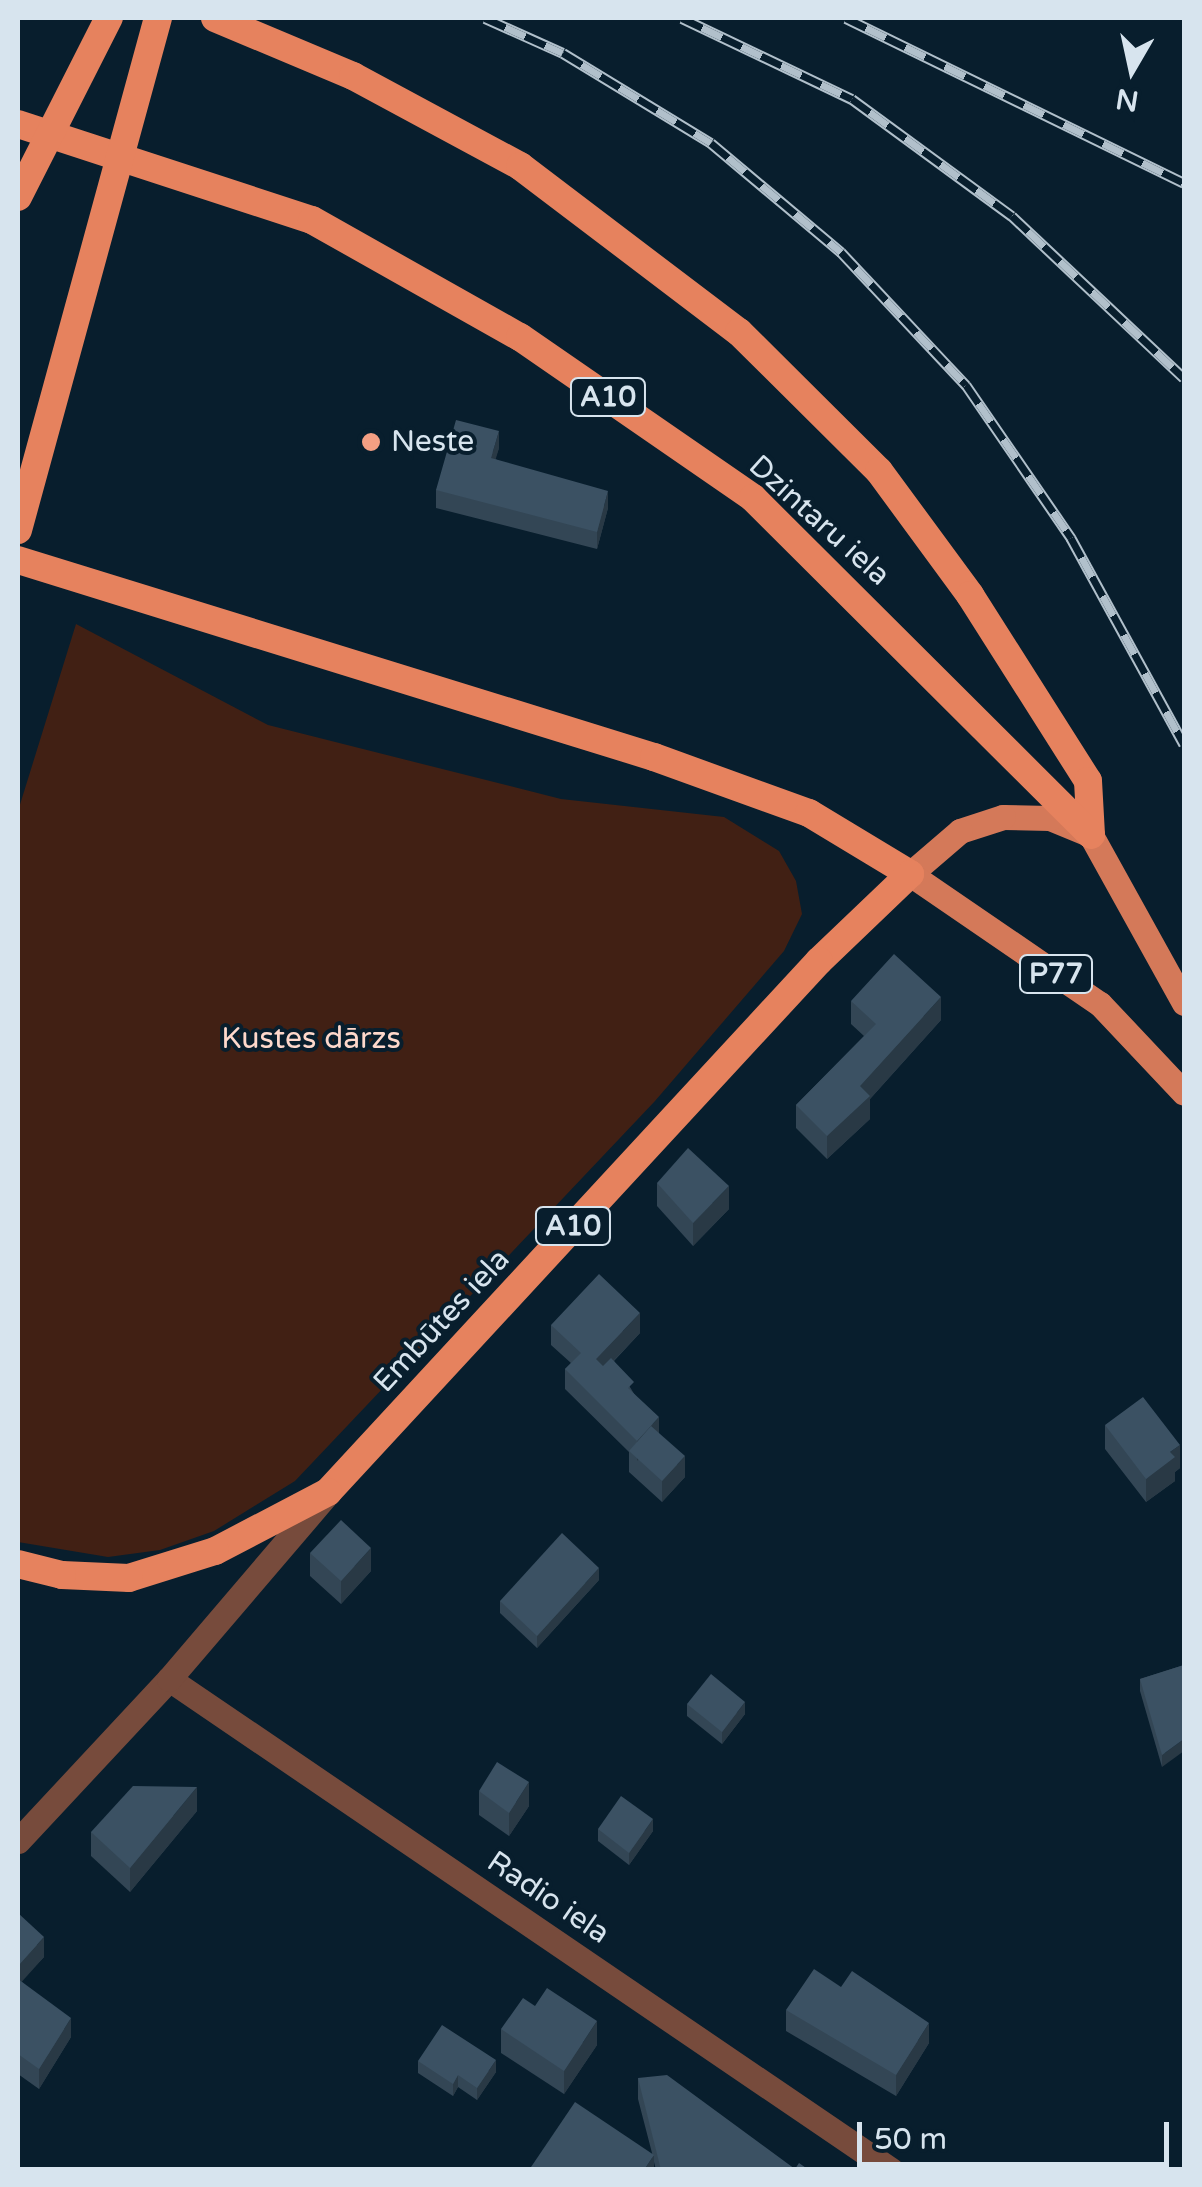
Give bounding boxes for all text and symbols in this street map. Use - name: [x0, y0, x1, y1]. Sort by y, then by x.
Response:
- north arrow: [1082, 20, 1182, 120]
- text: N: [1114, 81, 1141, 118]
- road number: A10: [568, 374, 648, 420]
- place label: Neste: [391, 424, 474, 460]
- marker: Neste: [360, 431, 382, 453]
- street label: Dzintaru iela: [741, 448, 897, 594]
- road number: P77: [1018, 951, 1094, 997]
- park label: Kustes dārzs: [221, 1021, 401, 1057]
- road number: A10: [533, 1203, 613, 1249]
- street label: Embūtes iela: [366, 1242, 518, 1400]
- street label: Radio iela: [480, 1844, 616, 1952]
- scale bar: [862, 2102, 1174, 2164]
- text: 50 m: [874, 2121, 947, 2158]

